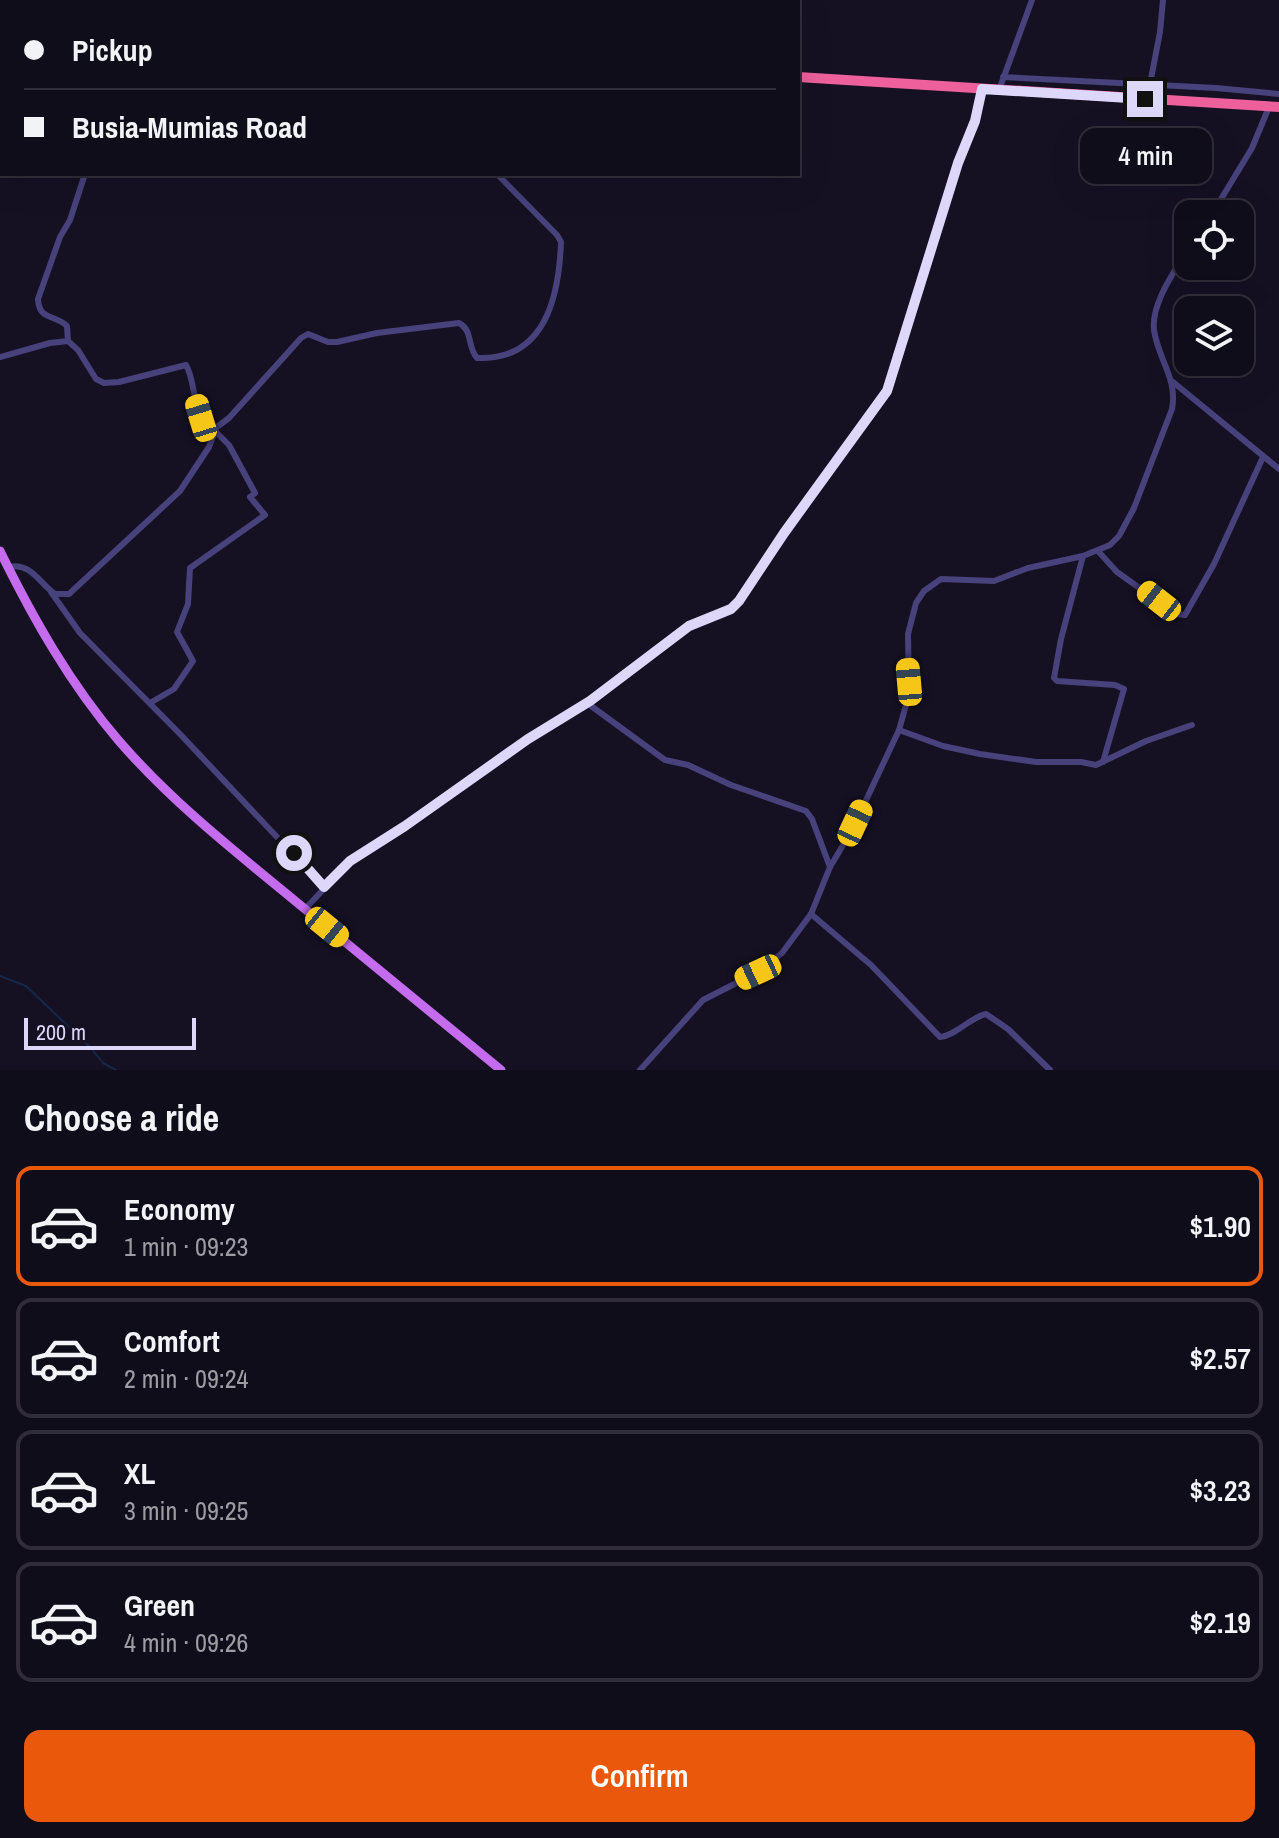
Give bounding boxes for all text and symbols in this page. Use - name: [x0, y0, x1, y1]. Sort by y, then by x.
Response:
- text: Pickup: [72, 30, 153, 70]
- route end: [1127, 81, 1163, 117]
- text: Busia-Mumias Road: [72, 107, 307, 147]
- callout: 4 min: [1079, 127, 1211, 183]
- text: 4 min: [1119, 138, 1173, 173]
- map controls: [1174, 200, 1254, 376]
- button: locate: [1174, 200, 1254, 280]
- button: layers: [1174, 296, 1254, 376]
- car: [183, 392, 219, 444]
- car: [1133, 577, 1185, 625]
- car: [895, 657, 923, 707]
- car: [834, 796, 876, 850]
- route start: [276, 835, 312, 871]
- car: [301, 903, 353, 951]
- car: [731, 951, 785, 993]
- scale bar: [24, 1014, 196, 1050]
- text: 200 m: [36, 1017, 86, 1047]
- text: Choose a ride: [24, 1094, 219, 1142]
- text: Economy: [124, 1189, 235, 1229]
- icon: car: [28, 1190, 100, 1262]
- text: $1.90: [1189, 1206, 1251, 1246]
- text: 1 min · 09:23: [124, 1229, 248, 1264]
- text: Comfort: [124, 1321, 220, 1361]
- icon: car: [28, 1322, 100, 1394]
- text: $2.57: [1189, 1338, 1251, 1378]
- text: 2 min · 09:24: [124, 1361, 248, 1396]
- text: XL: [124, 1453, 155, 1493]
- icon: car: [28, 1454, 100, 1526]
- text: $3.23: [1189, 1470, 1251, 1510]
- text: 3 min · 09:25: [124, 1493, 248, 1528]
- text: Green: [124, 1585, 195, 1625]
- icon: car: [28, 1586, 100, 1658]
- text: $2.19: [1189, 1602, 1251, 1642]
- text: 4 min · 09:26: [124, 1625, 248, 1660]
- button: Confirm: [24, 1730, 1255, 1822]

